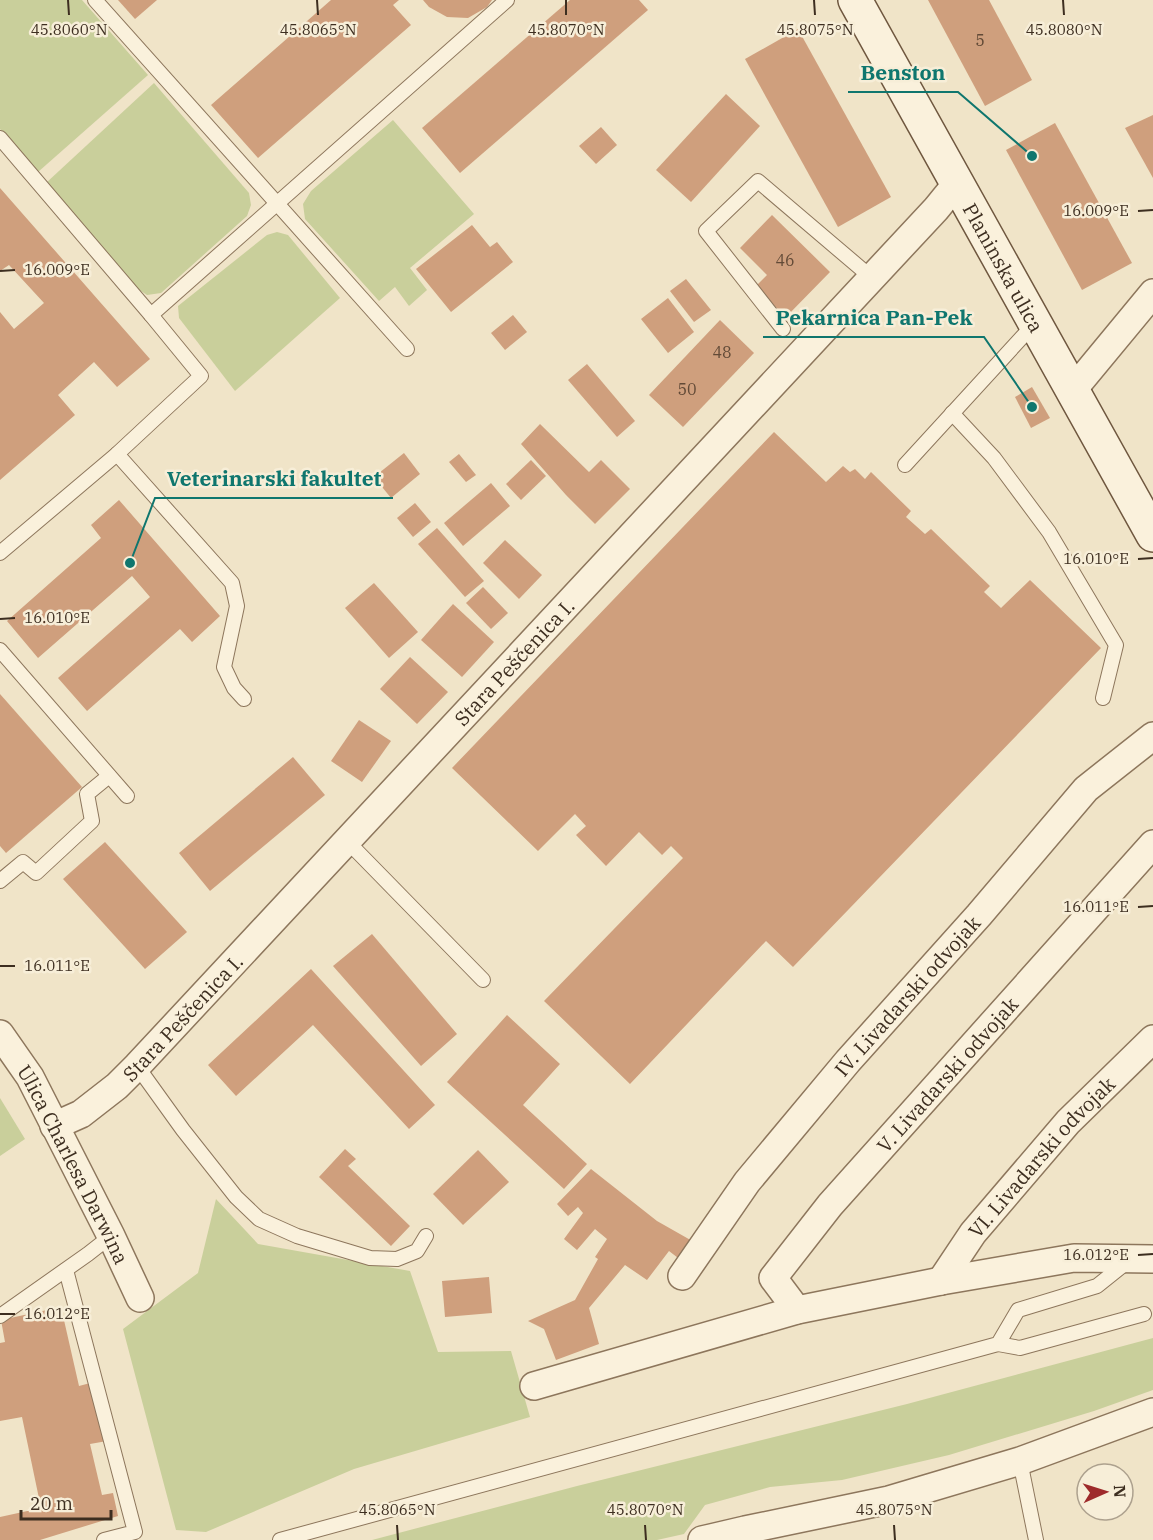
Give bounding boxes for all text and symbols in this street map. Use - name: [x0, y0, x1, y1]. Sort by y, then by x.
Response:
- text: 45.8060°N: [31, 20, 107, 39]
- text: 45.8065°N: [280, 20, 356, 39]
- text: 45.8070°N: [528, 20, 604, 39]
- text: 45.8075°N: [777, 20, 853, 39]
- text: 45.8080°N: [1026, 20, 1102, 39]
- house number: 5: [975, 30, 985, 50]
- callout: Benston: [848, 53, 958, 92]
- text: Benston: [860, 58, 946, 86]
- street label: Planinska ulica: [957, 198, 1051, 337]
- text: 16.009°E: [1063, 201, 1129, 220]
- house number: 46: [775, 250, 795, 270]
- text: 16.009°E: [24, 260, 90, 279]
- callout: Pekarnica Pan-Pek: [763, 298, 984, 337]
- text: Pekarnica Pan-Pek: [775, 303, 973, 331]
- house number: 48: [712, 342, 732, 362]
- house number: 50: [677, 379, 697, 399]
- callout: Veterinarski fakultet: [155, 459, 393, 498]
- text: Veterinarski fakultet: [167, 464, 382, 492]
- text: 16.010°E: [1063, 549, 1129, 568]
- street label: Stara Peščenica I.: [448, 592, 580, 731]
- text: 16.010°E: [24, 608, 90, 627]
- text: 16.011°E: [1063, 897, 1129, 916]
- street label: IV. Livadarski odvojak: [829, 911, 985, 1081]
- street label: Stara Peščenica I.: [116, 948, 248, 1087]
- text: 16.011°E: [24, 956, 90, 975]
- street label: V. Livadarski odvojak: [871, 992, 1023, 1156]
- street label: Ulica Charlesa Darwina: [12, 1059, 136, 1268]
- street label: VI. Livadarski odvojak: [962, 1070, 1121, 1243]
- text: 16.012°E: [1063, 1245, 1129, 1264]
- text: 16.012°E: [24, 1304, 90, 1323]
- north arrow: [1075, 1462, 1135, 1522]
- scale bar: [21, 1483, 111, 1521]
- text: N: [1110, 1484, 1130, 1498]
- text: 20 m: [30, 1492, 73, 1515]
- text: 45.8065°N: [359, 1500, 435, 1519]
- text: 45.8070°N: [607, 1500, 683, 1519]
- text: 45.8075°N: [856, 1500, 932, 1519]

